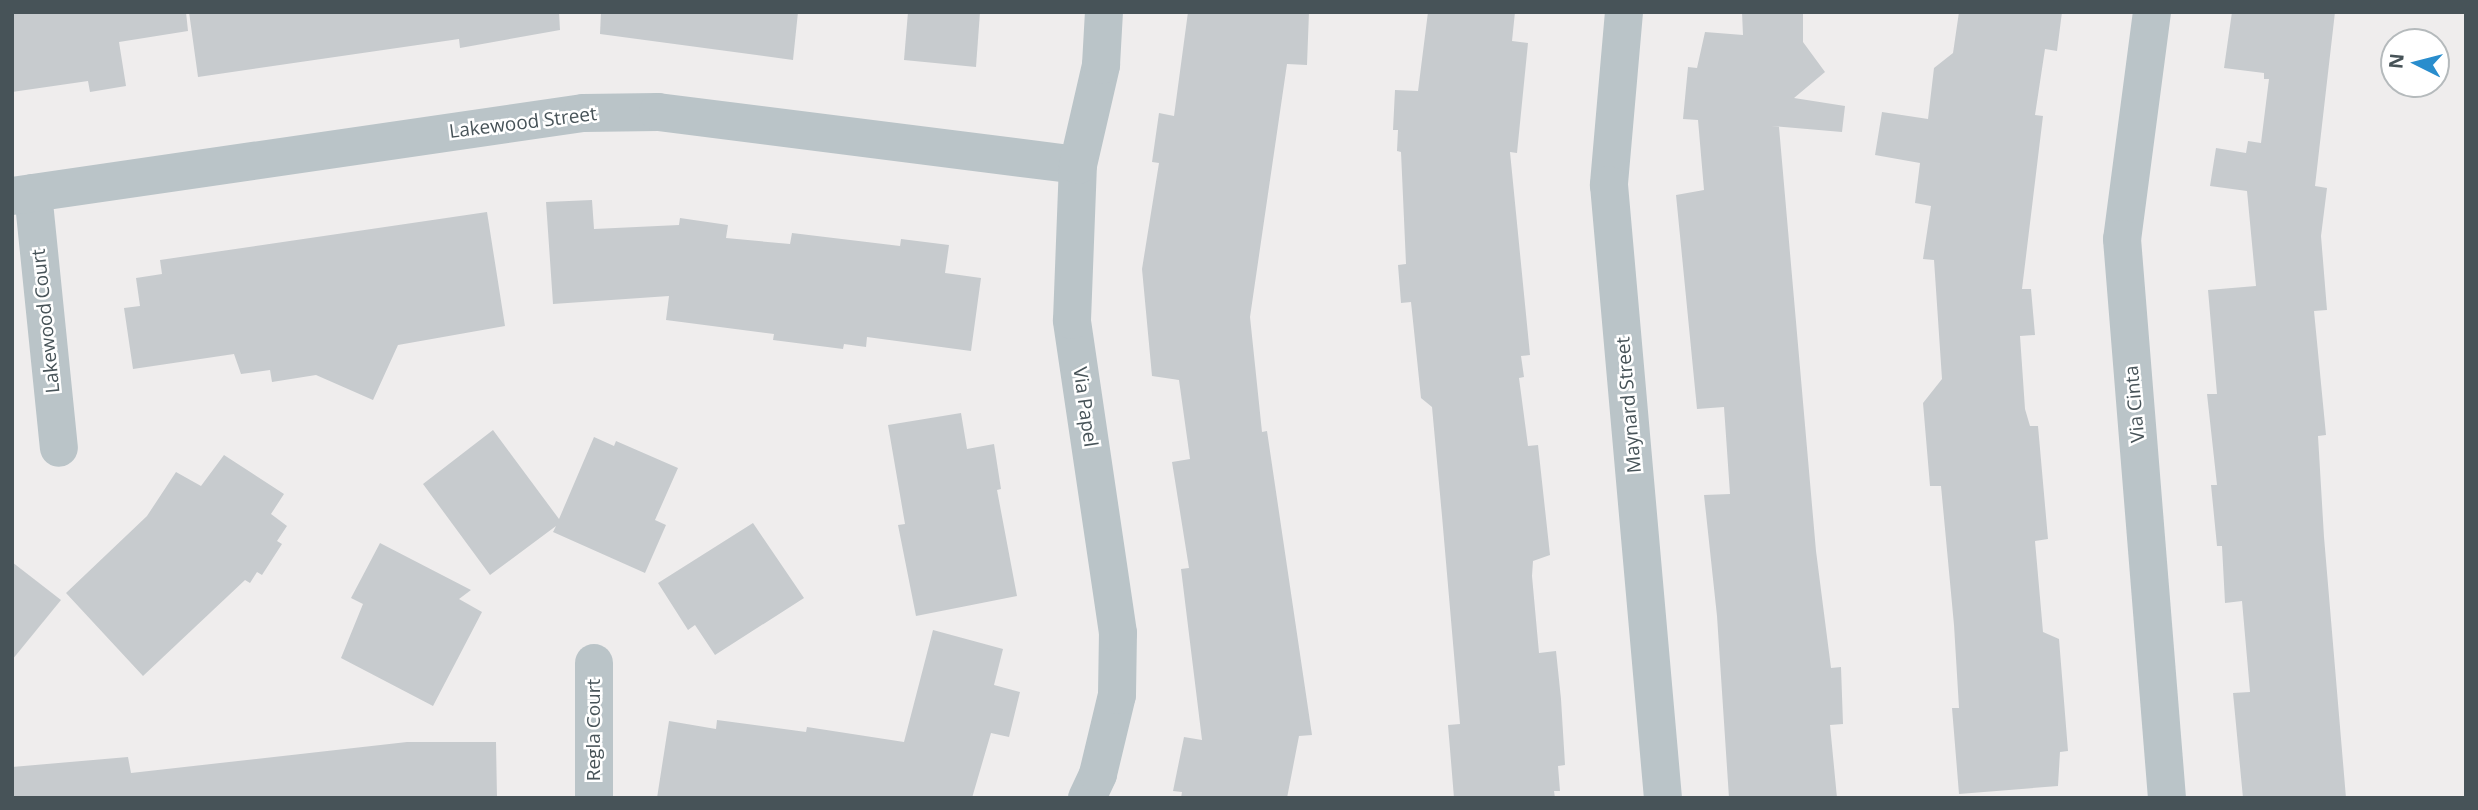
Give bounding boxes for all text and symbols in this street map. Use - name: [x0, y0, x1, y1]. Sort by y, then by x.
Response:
- north arrow: [2380, 28, 2450, 98]
- text: N: [2382, 52, 2410, 70]
- street label: Lakewood Street: [448, 103, 598, 143]
- street label: Lakewood Court: [27, 248, 65, 394]
- street label: Maynard Street: [1612, 336, 1646, 474]
- street label: Via Cinta: [2120, 364, 2150, 444]
- street label: Via Papel: [1068, 365, 1102, 449]
- street label: Regla Court: [583, 679, 605, 781]

